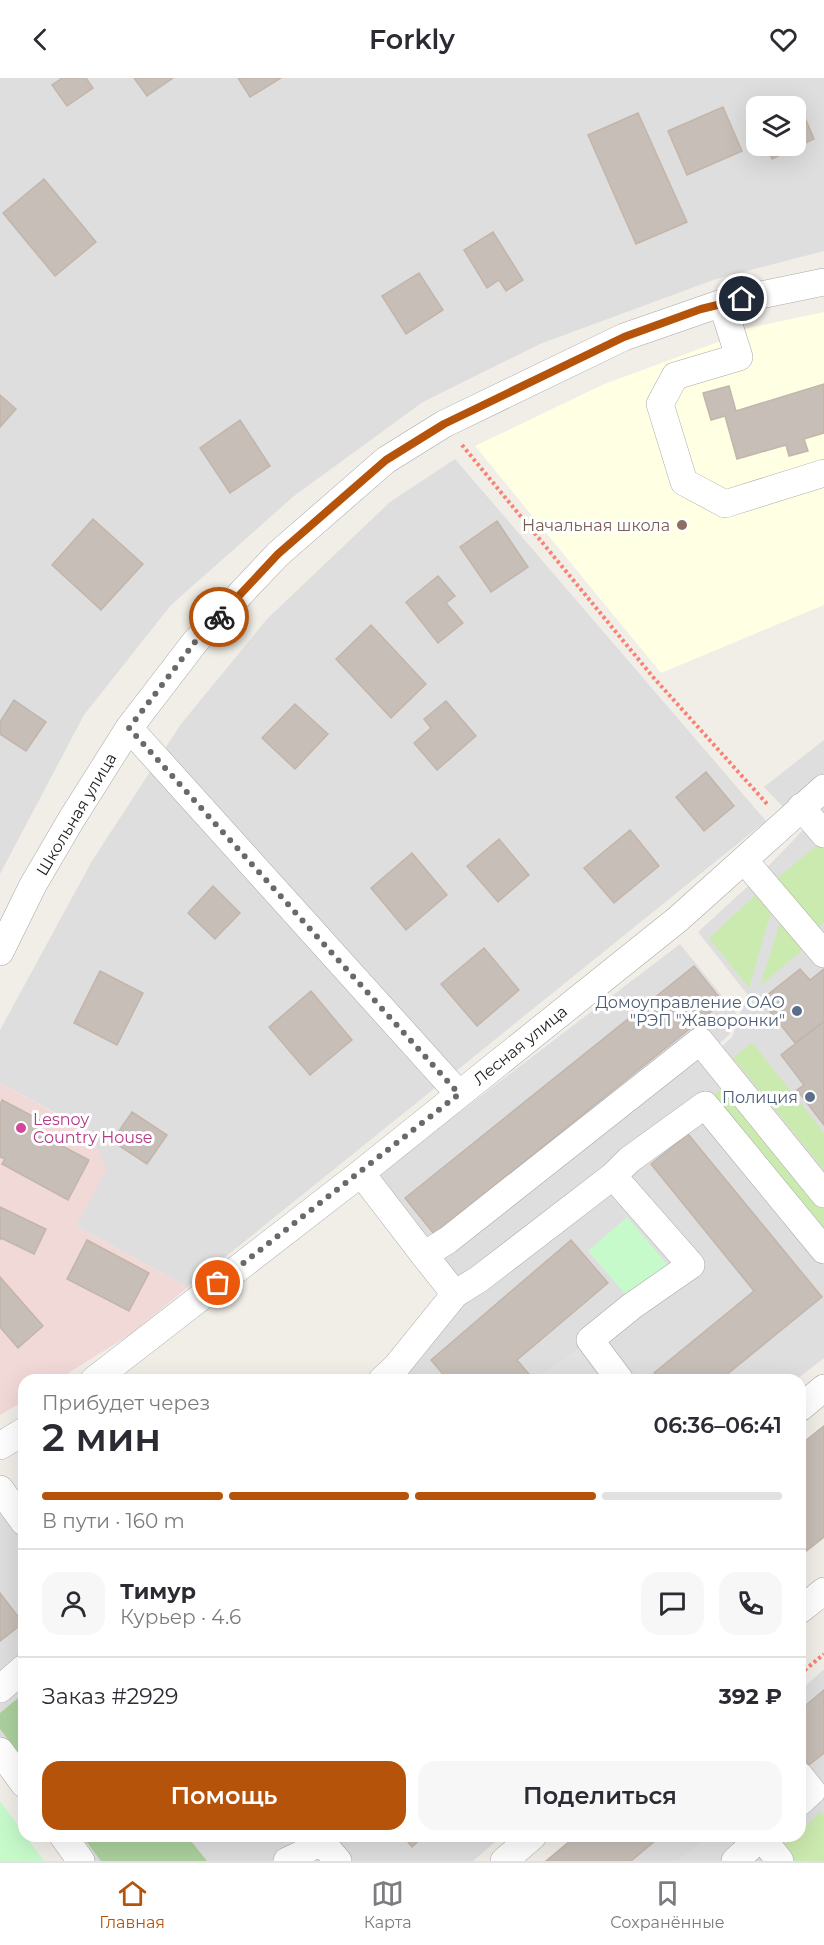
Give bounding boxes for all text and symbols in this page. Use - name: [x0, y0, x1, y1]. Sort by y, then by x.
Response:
- icon: back: [24, 23, 57, 56]
- text: Forkly: [369, 23, 455, 56]
- icon: heart: [767, 23, 800, 56]
- map controls: [746, 96, 806, 156]
- button: layers: [746, 96, 806, 156]
- pin: [716, 273, 767, 324]
- icon: home: [725, 282, 758, 315]
- place label: Начальная школа: [522, 516, 670, 535]
- marker: Начальная школа: [675, 518, 689, 532]
- courier: [189, 587, 249, 647]
- icon: bike: [203, 601, 236, 634]
- street label: Школьная улица: [32, 749, 121, 879]
- place label: Домоуправление ОАО "РЭП "Жаворонки": [595, 993, 785, 1030]
- street label: Лесная улица: [469, 1002, 571, 1089]
- marker: Домоуправление ОАО "РЭП "Жаворонки": [790, 1004, 804, 1018]
- place label: Полиция: [722, 1088, 798, 1107]
- marker: Полиция: [803, 1090, 817, 1104]
- place label: Lesnoy Country House: [33, 1110, 153, 1147]
- marker: Lesnoy Country House: [14, 1121, 28, 1135]
- pin: [192, 1257, 243, 1308]
- icon: bag: [201, 1266, 234, 1299]
- text: Прибудет через: [42, 1391, 210, 1415]
- text: 06:36–06:41: [653, 1412, 782, 1439]
- text: 2 мин: [42, 1413, 161, 1461]
- text: В пути · 160 m: [42, 1509, 185, 1533]
- button: person: [42, 1572, 105, 1635]
- button: chat: [641, 1572, 704, 1635]
- button: phone: [719, 1572, 782, 1635]
- text: Тимур: [120, 1578, 196, 1605]
- text: Курьер · 4.6: [120, 1605, 241, 1629]
- text: Заказ #2929: [42, 1683, 179, 1710]
- text: 392 ₽: [719, 1683, 782, 1710]
- button: Помощь: [42, 1761, 406, 1830]
- button: Поделиться: [418, 1761, 782, 1830]
- tab: Главная: [99, 1877, 165, 1932]
- tab: Карта: [364, 1877, 412, 1932]
- tab: Сохранённые: [610, 1877, 725, 1932]

